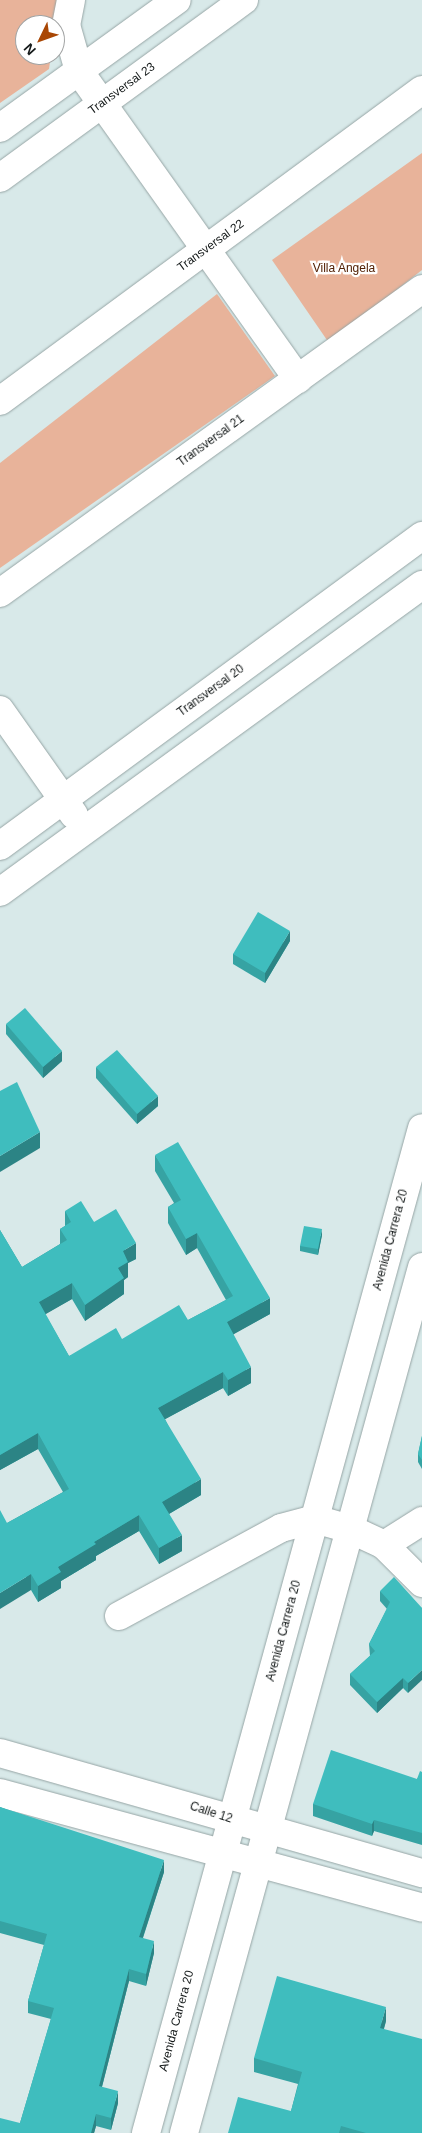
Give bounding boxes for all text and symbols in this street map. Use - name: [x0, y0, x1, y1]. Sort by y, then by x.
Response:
- north arrow: [15, 15, 65, 65]
- text: N: [20, 40, 39, 58]
- street label: Transversal 23: [86, 60, 158, 118]
- street label: Transversal 22: [175, 217, 247, 275]
- park label: Villa Angela: [312, 262, 376, 276]
- street label: Transversal 21: [175, 412, 247, 470]
- street label: Transversal 20: [175, 662, 247, 720]
- street label: Avenida Carrera 20: [371, 1188, 411, 1292]
- street label: Avenida Carrera 20: [264, 1579, 304, 1683]
- street label: Calle 12: [188, 1799, 234, 1827]
- street label: Avenida Carrera 20: [157, 1969, 197, 2073]

